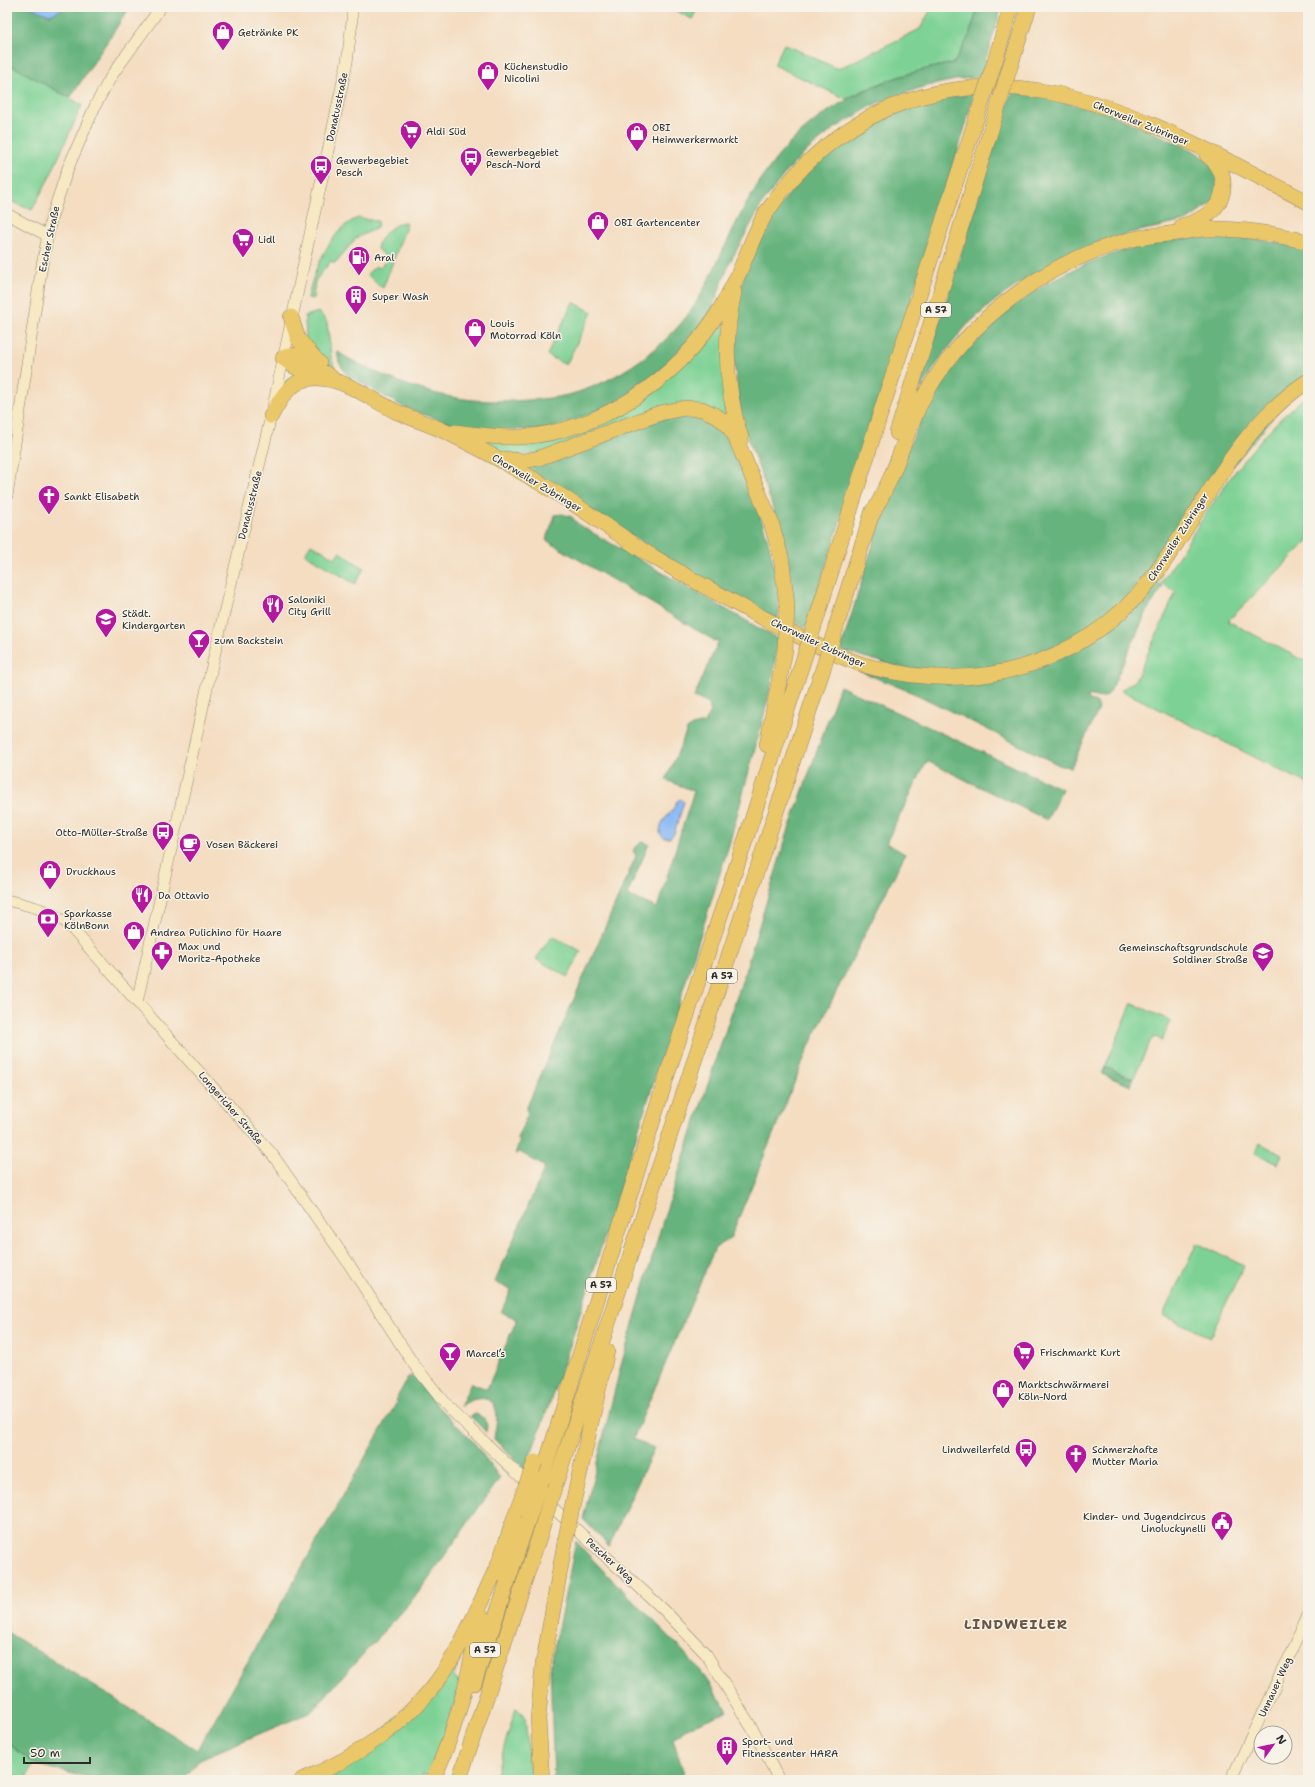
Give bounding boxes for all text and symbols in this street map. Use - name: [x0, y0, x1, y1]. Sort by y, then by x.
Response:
- shop icon: Getränke PK: [210, 19, 236, 52]
- place label: Getränke PK: [238, 26, 299, 39]
- shop icon: Küchenstudio Nicolini: [475, 59, 501, 92]
- place label: Küchenstudio Nicolini: [504, 60, 568, 85]
- street label: Donatusstraße: [323, 71, 351, 143]
- street label: Chorweiler Zubringer: [1091, 98, 1191, 148]
- supermarket icon: Aldi Süd: [398, 118, 424, 151]
- shop icon: OBI Heimwerkermarkt: [624, 120, 650, 153]
- place label: OBI Heimwerkermarkt: [652, 121, 738, 146]
- place label: Aldi Süd: [426, 125, 467, 138]
- bus stop icon: Gewerbegebiet Pesch-Nord: [458, 145, 484, 178]
- place label: Gewerbegebiet Pesch-Nord: [486, 146, 559, 171]
- bus stop icon: Gewerbegebiet Pesch: [308, 153, 334, 186]
- place label: Gewerbegebiet Pesch: [336, 154, 409, 179]
- street label: Escher Straße: [36, 204, 62, 273]
- shop icon: OBI Gartencenter: [585, 209, 611, 242]
- place label: OBI Gartencenter: [614, 216, 701, 229]
- supermarket icon: Lidl: [230, 226, 256, 259]
- place label: Lidl: [258, 233, 275, 246]
- fuel station icon: Aral: [346, 244, 372, 277]
- place label: Aral: [374, 251, 394, 264]
- building icon: Super Wash: [343, 283, 369, 316]
- place label: Super Wash: [372, 290, 429, 303]
- road number: A 57: [921, 303, 951, 317]
- shop icon: Louis Motorrad Köln: [462, 316, 488, 349]
- place label: Louis Motorrad Köln: [490, 317, 561, 342]
- street label: Chorweiler Zubringer: [490, 451, 585, 515]
- street label: Donatusstraße: [235, 469, 265, 541]
- church icon: Sankt Elisabeth: [36, 483, 62, 516]
- place label: Sankt Elisabeth: [64, 490, 140, 503]
- street label: Chorweiler Zubringer: [1145, 490, 1212, 584]
- restaurant icon: Saloniki City Grill: [260, 592, 286, 625]
- place label: Saloniki City Grill: [288, 593, 331, 618]
- school or university icon: Städt. Kindergarten: [93, 606, 119, 639]
- place label: Städt. Kindergarten: [122, 607, 185, 632]
- street label: Chorweiler Zubringer: [769, 615, 867, 671]
- bar icon: zum Backstein: [186, 627, 212, 660]
- place label: zum Backstein: [214, 634, 283, 647]
- bus stop icon: Otto-Müller-Straße: [150, 819, 176, 852]
- place label: Otto-Müller-Straße: [56, 826, 148, 839]
- cafe icon: Vosen Bäckerei: [177, 831, 203, 864]
- place label: Vosen Bäckerei: [206, 838, 278, 851]
- shop icon: Druckhaus: [37, 858, 63, 891]
- place label: Druckhaus: [66, 865, 116, 878]
- restaurant icon: Da Ottavio: [129, 882, 155, 915]
- place label: Da Ottavio: [158, 889, 209, 902]
- bank icon: Sparkasse KölnBonn: [35, 906, 61, 939]
- place label: Sparkasse KölnBonn: [64, 907, 113, 932]
- shop icon: Andrea Pulichino für Haare: [121, 919, 147, 952]
- place label: Andrea Pulichino für Haare: [150, 926, 282, 939]
- pharmacy icon: Max und Moritz-Apotheke: [149, 939, 175, 972]
- place label: Max und Moritz-Apotheke: [178, 940, 261, 965]
- school or university icon: Gemeinschaftsgrundschule Soldiner Straße: [1250, 940, 1276, 973]
- place label: Gemeinschaftsgrundschule Soldiner Straße: [1119, 941, 1248, 966]
- road number: A 57: [707, 969, 737, 983]
- street label: Longericher Straße: [196, 1069, 267, 1148]
- road number: A 57: [586, 1278, 616, 1292]
- supermarket icon: Frischmarkt Kurt: [1011, 1339, 1037, 1372]
- bar icon: Marcel‘s: [437, 1340, 463, 1373]
- place label: Frischmarkt Kurt: [1040, 1346, 1121, 1359]
- place label: Marcel‘s: [466, 1347, 505, 1360]
- shop icon: Marktschwärmerei Köln-Nord: [990, 1377, 1016, 1410]
- place label: Marktschwärmerei Köln-Nord: [1018, 1378, 1109, 1403]
- bus stop icon: Lindweilerfeld: [1013, 1436, 1039, 1469]
- church icon: Schmerzhafte Mutter Maria: [1063, 1442, 1089, 1475]
- place label: Lindweilerfeld: [942, 1443, 1011, 1456]
- place label: Schmerzhafte Mutter Maria: [1092, 1443, 1159, 1468]
- public building icon: Kinder- und Jugendcircus Linoluckynelli: [1209, 1509, 1235, 1542]
- place label: Kinder- und Jugendcircus Linoluckynelli: [1083, 1510, 1206, 1535]
- street label: Pescher Weg: [583, 1535, 637, 1585]
- district label: LINDWEILER: [964, 1615, 1068, 1633]
- road number: A 57: [470, 1643, 500, 1657]
- street label: Unnauer Weg: [1255, 1655, 1295, 1719]
- north arrow: [1253, 1725, 1293, 1765]
- text: N: [1272, 1732, 1290, 1748]
- building icon: Sport- und Fitnesscenter HARA: [714, 1734, 740, 1767]
- place label: Sport- und Fitnesscenter HARA: [742, 1735, 838, 1760]
- scale bar: [24, 1739, 90, 1765]
- text: 50 m: [30, 1745, 60, 1761]

